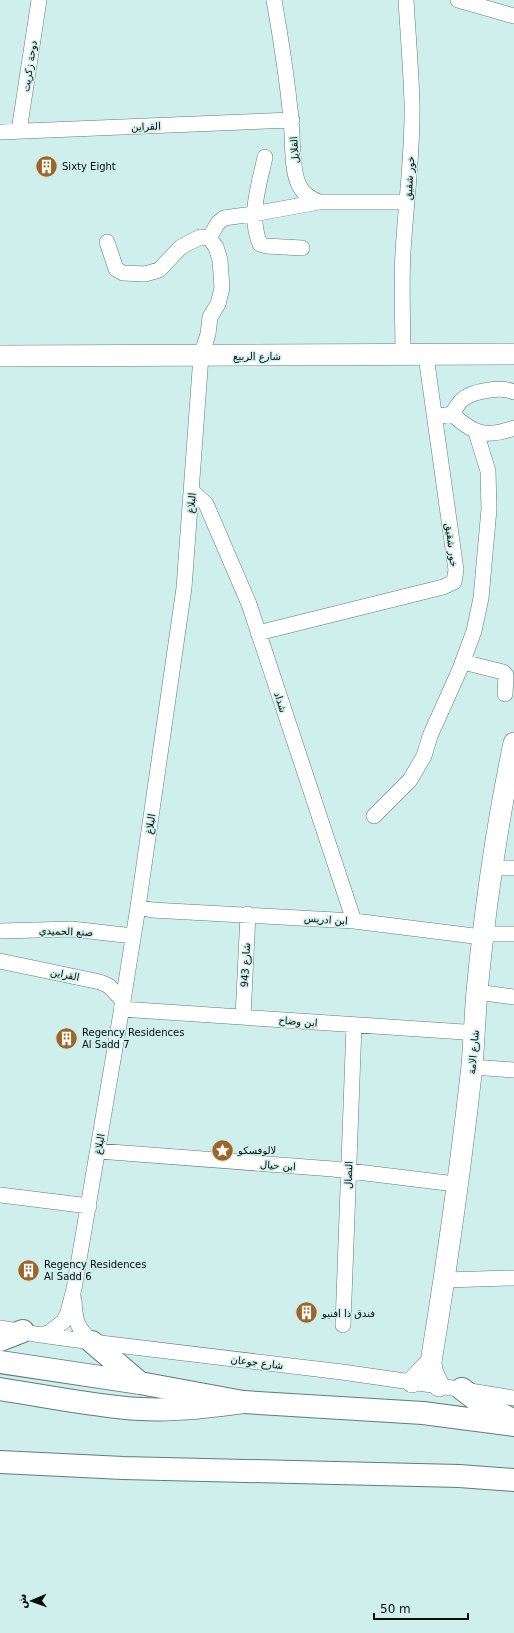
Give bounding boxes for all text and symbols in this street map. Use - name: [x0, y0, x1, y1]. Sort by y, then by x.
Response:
- street label: دوحة زكريت: [20, 40, 40, 93]
- street label: القراين: [131, 120, 161, 133]
- street label: القلايل: [288, 136, 301, 164]
- building icon: Sixty Eight: [33, 153, 59, 179]
- street label: خور شقيق: [402, 156, 417, 200]
- place label: Sixty Eight: [62, 161, 116, 172]
- street label: شارع الربيع: [233, 351, 281, 363]
- street label: البلاغ: [185, 492, 199, 514]
- street label: خور شقيق: [443, 522, 460, 568]
- street label: شداد: [272, 691, 289, 714]
- street label: البلاغ: [144, 813, 158, 835]
- street label: ابن ادريس: [304, 912, 348, 927]
- street label: صنع الحميدي: [39, 925, 93, 939]
- street label: شارع 943: [239, 943, 253, 988]
- street label: القراين: [49, 966, 80, 983]
- street label: ابن وضاح: [278, 1015, 318, 1029]
- building icon: Regency Residences Al Sadd 7: [53, 1025, 79, 1051]
- place label: Regency Residences Al Sadd 7: [82, 1027, 184, 1050]
- street label: شارع الامة: [466, 1029, 482, 1075]
- street label: البلاغ: [92, 1133, 108, 1155]
- place icon: لالوفسكو: [209, 1137, 235, 1163]
- place label: لالوفسكو: [237, 1145, 276, 1156]
- street label: ابن حيال: [260, 1159, 296, 1172]
- street label: النصال: [343, 1161, 354, 1189]
- building icon: Regency Residences Al Sadd 6: [15, 1257, 41, 1283]
- place label: Regency Residences Al Sadd 6: [44, 1259, 146, 1282]
- building icon: فندق ذا افنيو: [293, 1300, 319, 1326]
- place label: فندق ذا افنيو: [321, 1308, 375, 1319]
- street label: شارع جوعان: [230, 1354, 284, 1372]
- north arrow: [12, 1581, 52, 1621]
- text: ش: [16, 1594, 29, 1609]
- scale bar: [374, 1595, 468, 1621]
- text: 50 m: [380, 1602, 411, 1616]

